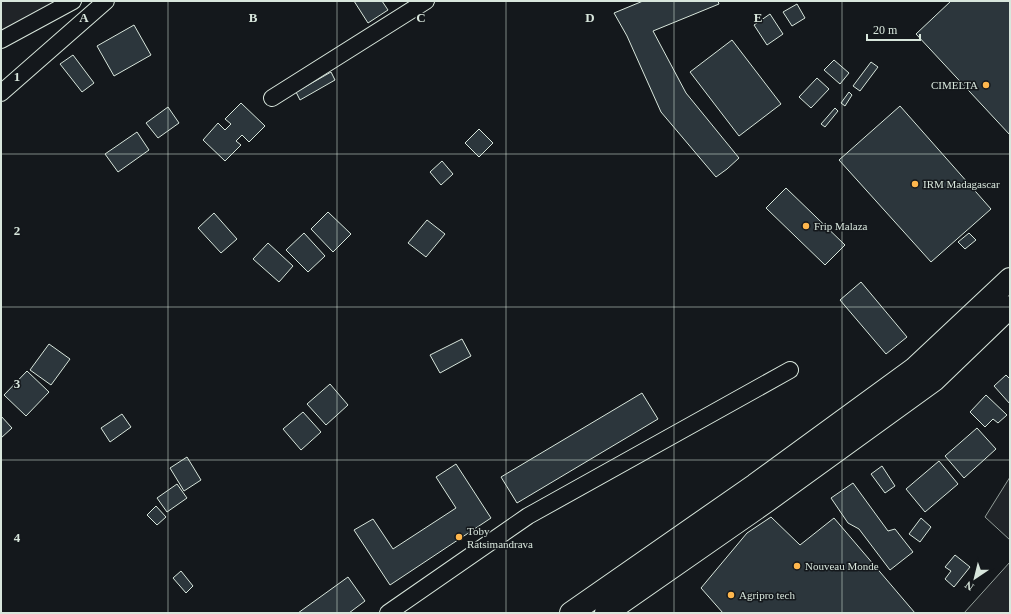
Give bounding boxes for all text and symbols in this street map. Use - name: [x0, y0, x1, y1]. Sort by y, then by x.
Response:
- text: A: [79, 10, 89, 25]
- text: B: [249, 10, 258, 25]
- text: C: [416, 10, 426, 25]
- text: D: [585, 10, 595, 25]
- text: E: [754, 10, 762, 25]
- scale bar: [867, 16, 920, 42]
- text: 20 m: [873, 23, 898, 37]
- text: 1: [14, 69, 20, 84]
- place label: CIMELTA: [931, 79, 978, 91]
- marker: CIMELTA: [981, 80, 991, 90]
- place label: IRM Madagascar: [923, 178, 1000, 190]
- marker: IRM Madagascar: [910, 179, 920, 189]
- place label: Frip Malaza: [814, 220, 868, 232]
- marker: Frip Malaza: [801, 221, 811, 231]
- text: 2: [14, 223, 20, 238]
- text: 3: [14, 376, 21, 391]
- place label: Toby Ratsimandrava: [467, 525, 533, 550]
- text: 4: [14, 530, 21, 545]
- marker: Toby Ratsimandrava: [454, 532, 464, 542]
- north arrow: [955, 558, 995, 598]
- place label: Nouveau Monde: [805, 560, 879, 572]
- marker: Nouveau Monde: [792, 561, 802, 571]
- text: N: [963, 579, 976, 593]
- place label: Agripro tech: [739, 589, 795, 601]
- marker: Agripro tech: [726, 590, 736, 600]

